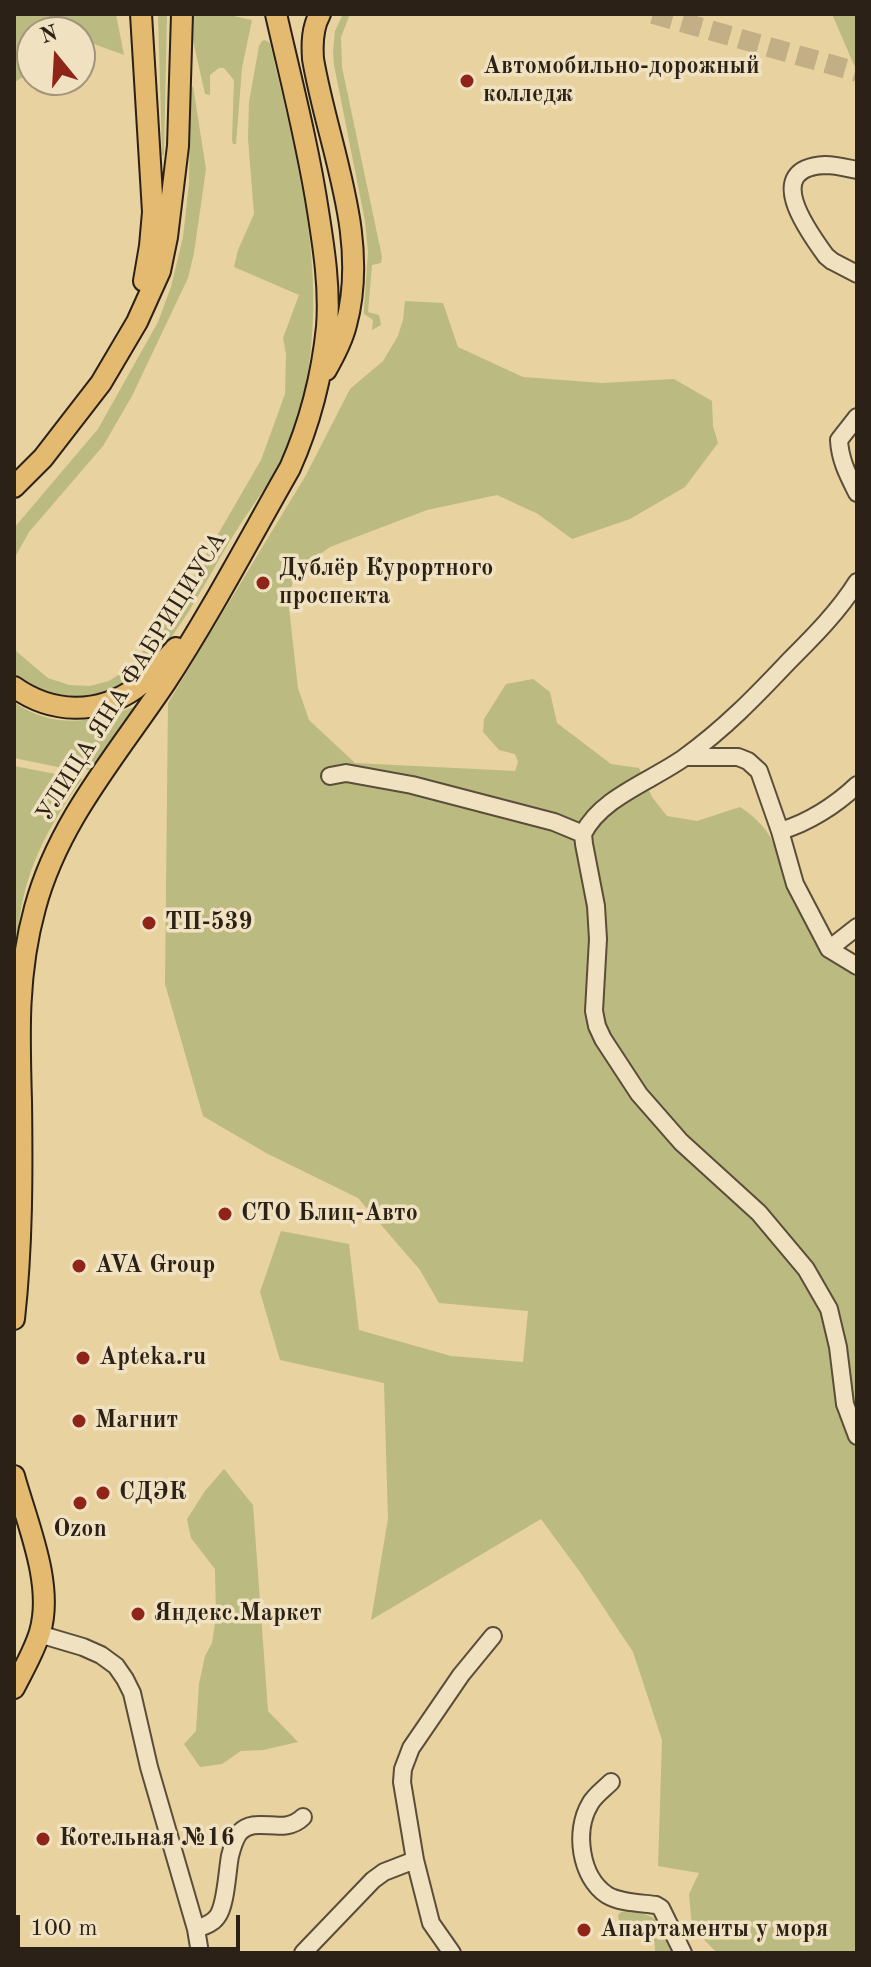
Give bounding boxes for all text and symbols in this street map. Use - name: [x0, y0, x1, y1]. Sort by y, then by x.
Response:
- north arrow: [16, 16, 96, 96]
- text: N: [38, 22, 61, 48]
- place label: Автомобильно-дорожный колледж: [483, 53, 760, 109]
- marker: Автомобильно-дорожный колледж: [458, 72, 476, 90]
- street label: УЛИЦА ЯНА ФАБРИЦИУСА: [31, 527, 233, 827]
- place label: Дублёр Курортного проспекта: [279, 555, 493, 611]
- marker: Дублёр Курортного проспекта: [254, 574, 272, 592]
- place label: ТП-539: [165, 909, 252, 937]
- marker: ТП-539: [140, 914, 158, 932]
- place label: СТО Блиц-Авто: [241, 1200, 418, 1228]
- marker: СТО Блиц-Авто: [216, 1205, 234, 1223]
- place label: AVA Group: [95, 1252, 215, 1280]
- marker: AVA Group: [70, 1257, 88, 1275]
- place label: Apteka.ru: [99, 1344, 206, 1372]
- marker: Apteka.ru: [74, 1349, 92, 1367]
- place label: Магнит: [95, 1407, 178, 1435]
- marker: Магнит: [70, 1412, 88, 1430]
- place label: СДЭК: [119, 1479, 186, 1507]
- marker: СДЭК: [94, 1484, 112, 1502]
- marker: Ozon: [71, 1494, 89, 1512]
- place label: Ozon: [53, 1516, 107, 1544]
- place label: Яндекс.Маркет: [154, 1600, 322, 1628]
- marker: Яндекс.Маркет: [129, 1605, 147, 1623]
- place label: Котельная №16: [59, 1825, 235, 1853]
- marker: Котельная №16: [34, 1830, 52, 1848]
- scale bar: [20, 1899, 244, 1949]
- place label: Апартаменты у моря: [600, 1916, 828, 1944]
- text: 100 m: [30, 1917, 98, 1941]
- marker: Апартаменты у моря: [575, 1921, 593, 1939]

